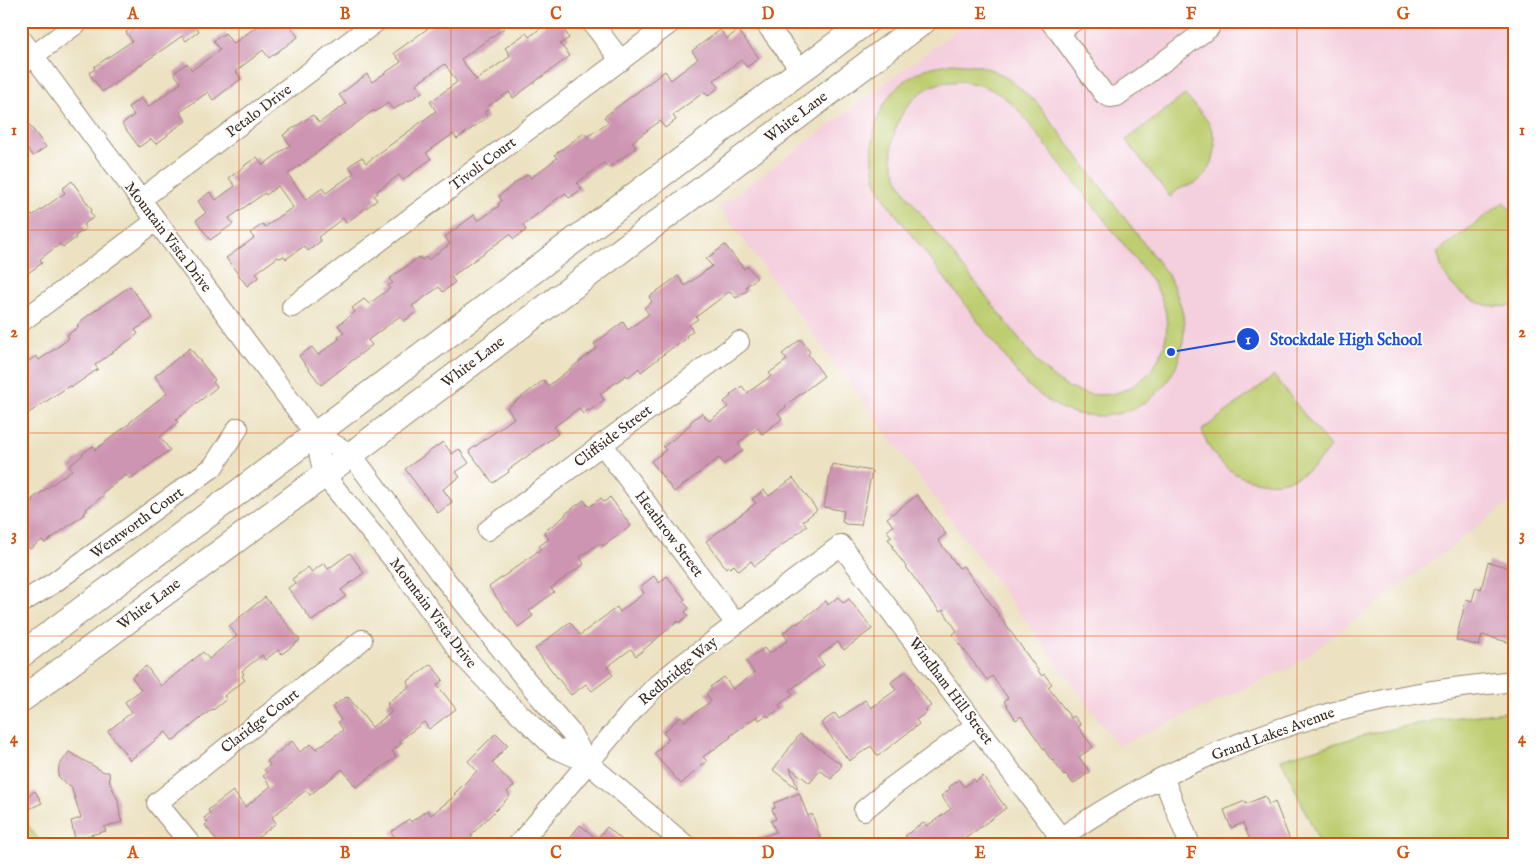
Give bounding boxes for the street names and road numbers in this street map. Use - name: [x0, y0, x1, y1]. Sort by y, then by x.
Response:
- street label: Petalo Drive: [222, 80, 296, 142]
- street label: White Lane: [761, 87, 831, 147]
- street label: Tivoli Court: [446, 133, 520, 195]
- street label: Mountain Vista Drive: [120, 178, 216, 296]
- street label: White Lane: [438, 332, 508, 392]
- street label: Cliffside Street: [570, 401, 656, 471]
- street label: Wentworth Court: [87, 483, 187, 563]
- street label: Heathrow Street: [630, 487, 708, 581]
- street label: Mountain Vista Drive: [385, 554, 481, 672]
- street label: White Lane: [114, 574, 184, 634]
- street label: Redbridge Way: [635, 632, 722, 709]
- street label: Windham Hill Street: [905, 634, 997, 748]
- street label: Claridge Court: [217, 685, 303, 757]
- street label: Grand Lakes Avenue: [1209, 703, 1337, 765]

